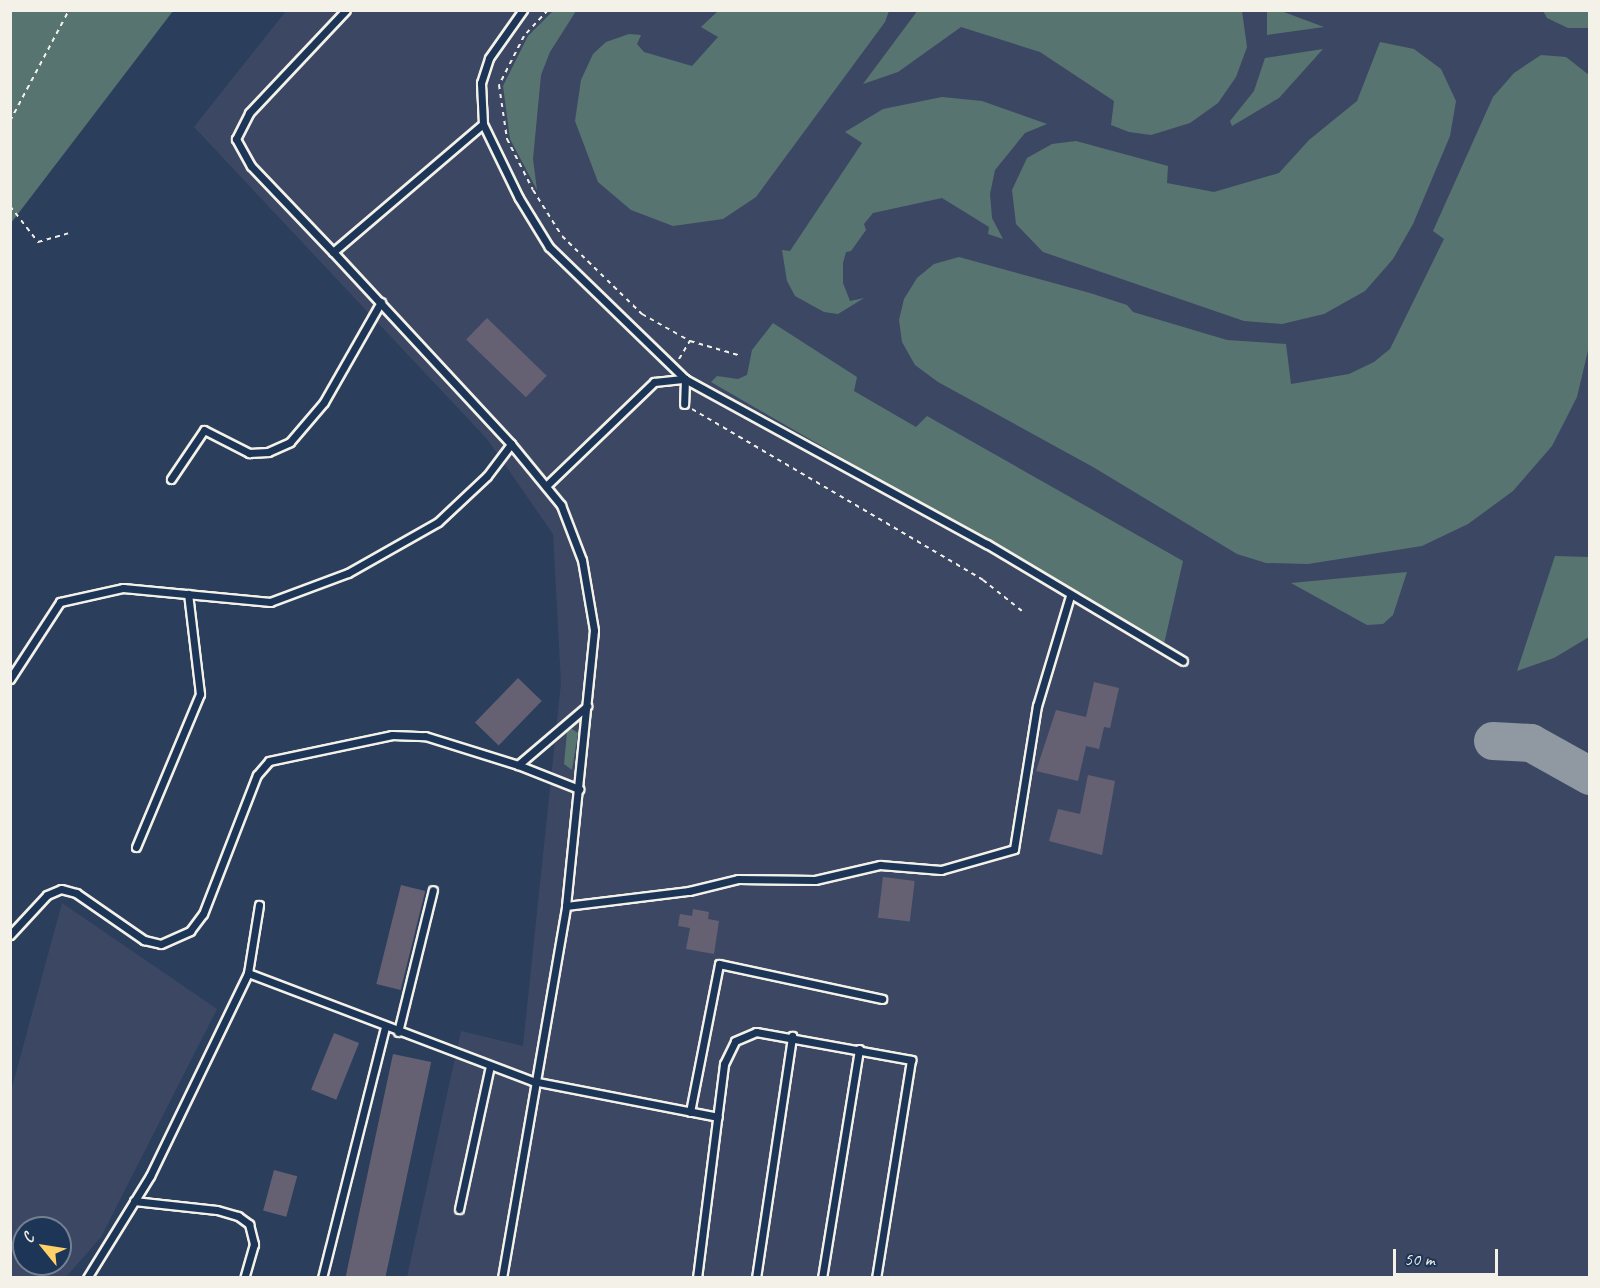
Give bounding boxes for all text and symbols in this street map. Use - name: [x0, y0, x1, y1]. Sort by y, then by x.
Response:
- north arrow: [12, 1216, 72, 1276]
- text: С: [18, 1230, 39, 1246]
- scale bar: [1396, 1237, 1501, 1275]
- text: 50 m: [1404, 1248, 1435, 1270]

